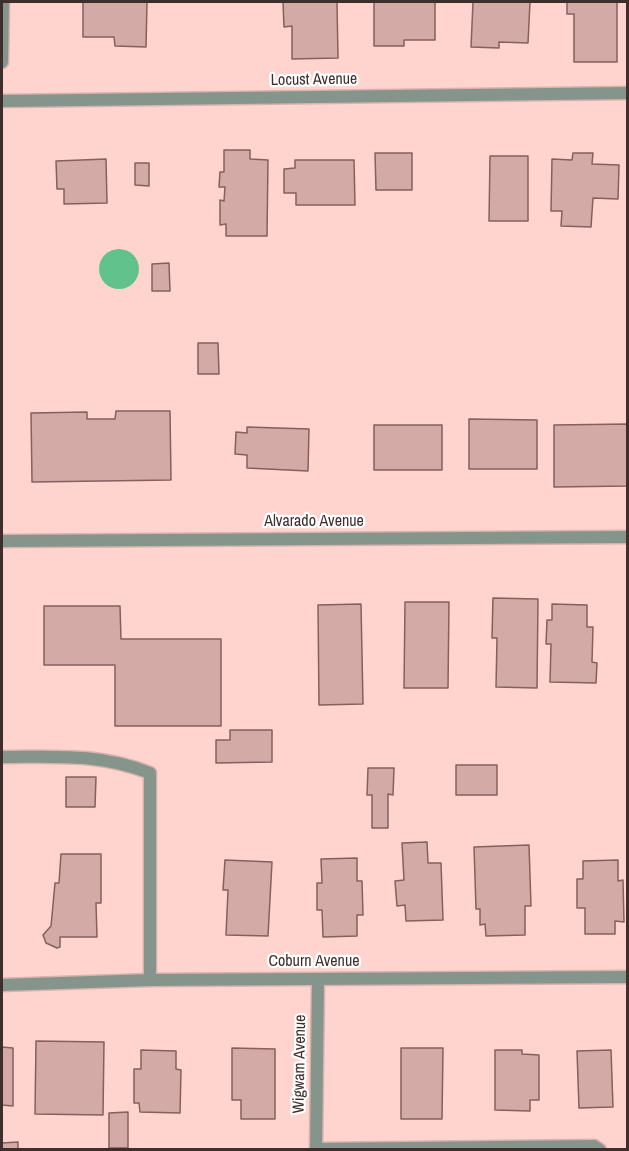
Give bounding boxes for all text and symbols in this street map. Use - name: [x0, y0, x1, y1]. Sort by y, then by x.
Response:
- street label: Locust Avenue: [271, 70, 357, 90]
- street label: Alvarado Avenue: [264, 512, 364, 532]
- street label: Coburn Avenue: [269, 952, 359, 972]
- street label: Wigwam Avenue: [290, 1014, 310, 1114]

